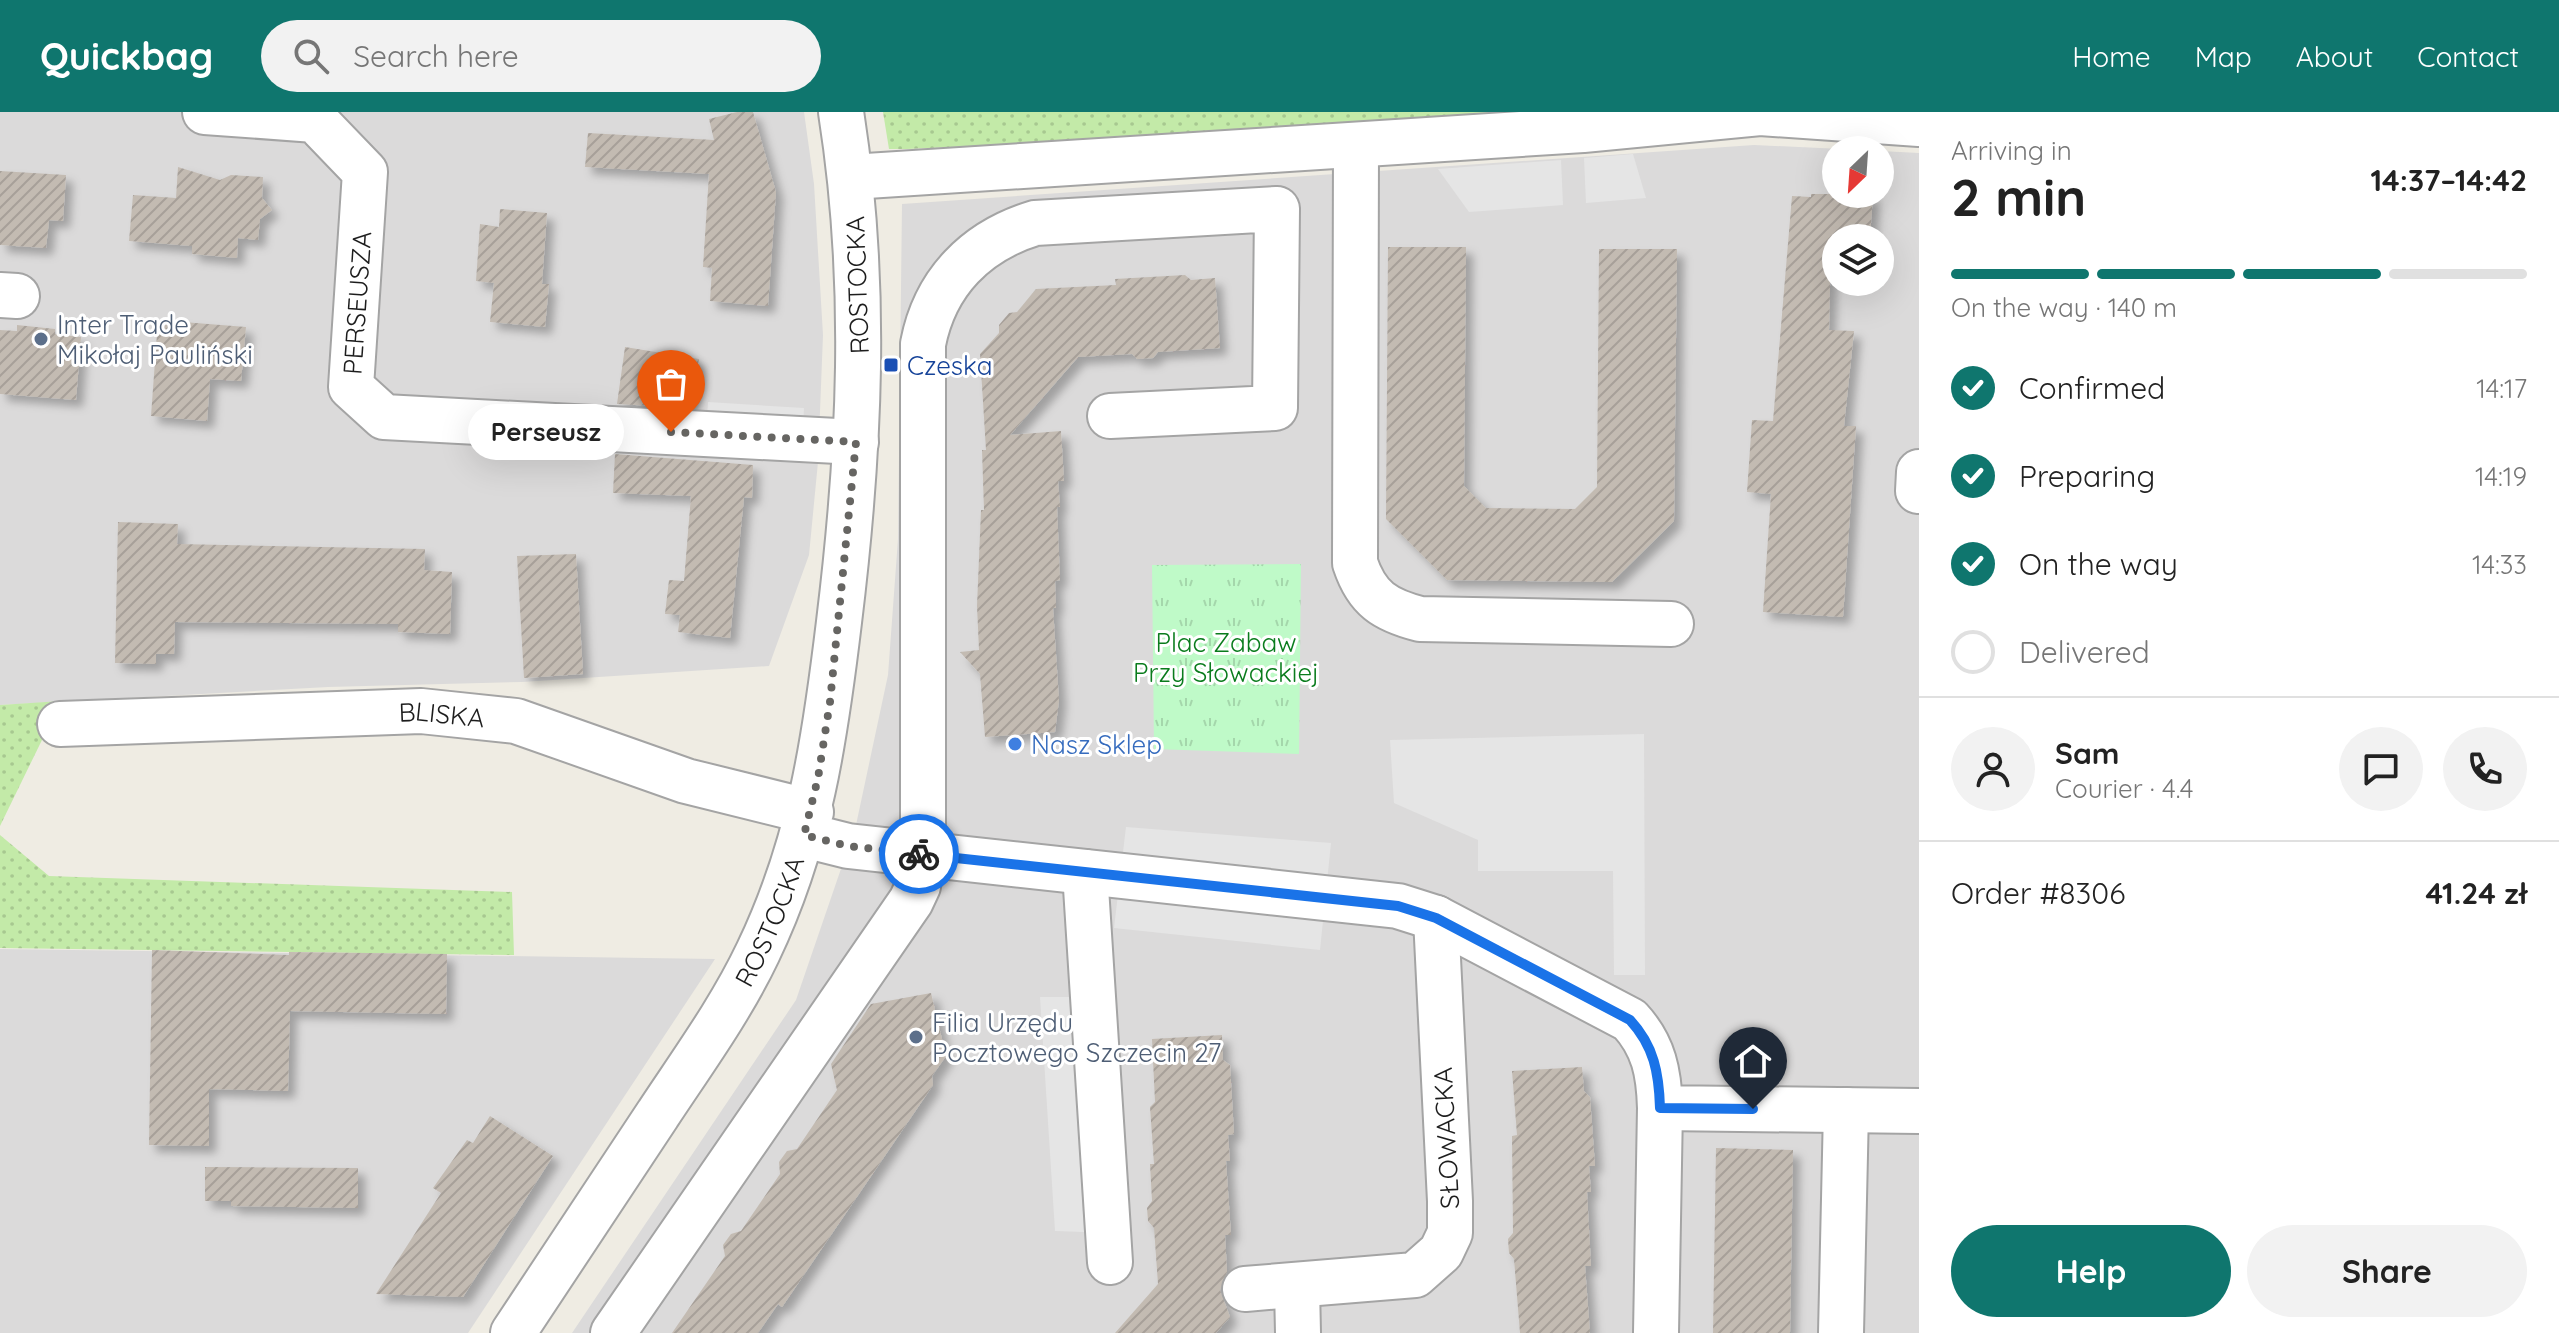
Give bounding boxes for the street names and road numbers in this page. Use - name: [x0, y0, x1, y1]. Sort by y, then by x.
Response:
- street label: ROSTOCKA: [838, 215, 876, 355]
- street label: PERSEUSZA: [336, 230, 378, 376]
- street label: BLISKA: [398, 694, 486, 734]
- street label: ROSTOCKA: [727, 852, 811, 992]
- street label: SŁOWACKA: [1426, 1066, 1466, 1210]

